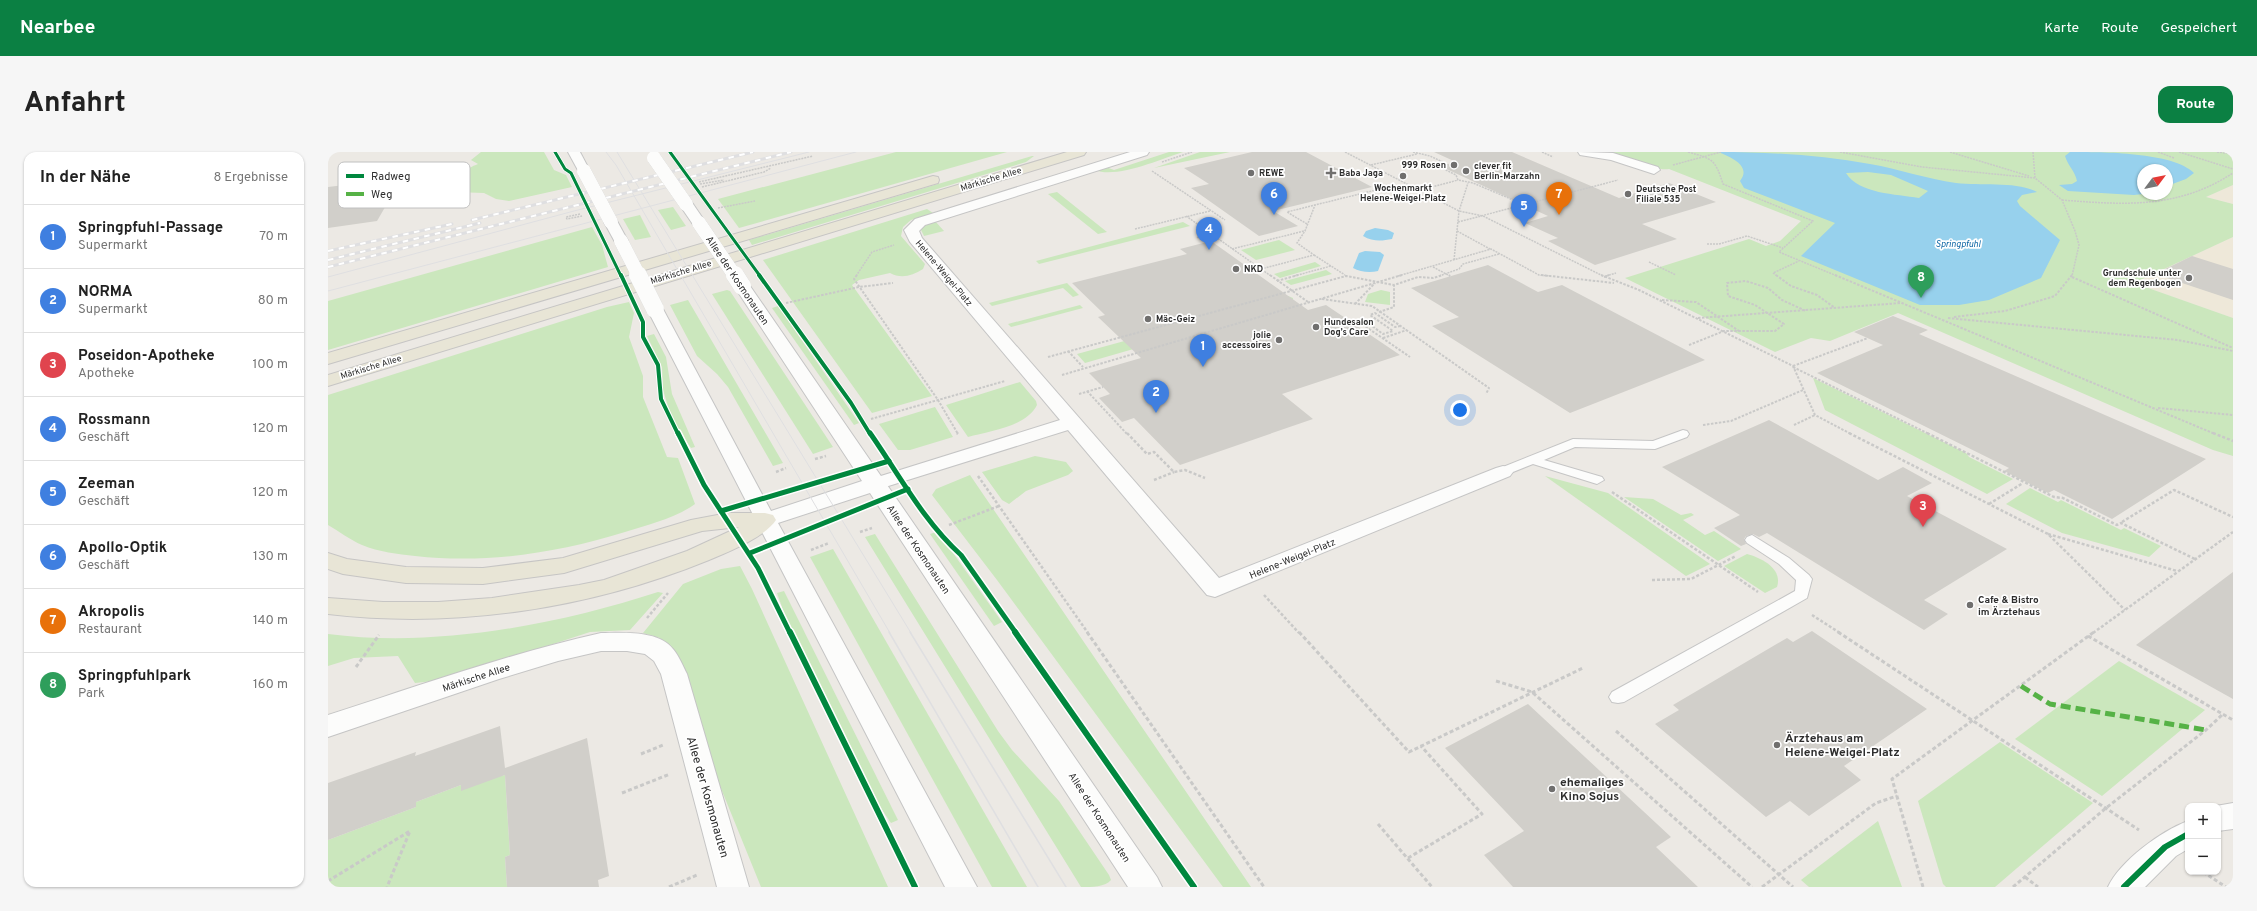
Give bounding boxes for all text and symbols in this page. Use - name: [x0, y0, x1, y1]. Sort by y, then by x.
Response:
- text: Nearbee: [20, 16, 95, 40]
- text: Karte: [2044, 20, 2079, 37]
- text: Route: [2101, 20, 2138, 37]
- text: Gespeichert: [2160, 20, 2237, 37]
- text: Anfahrt: [24, 86, 126, 122]
- button: Route: [2158, 86, 2233, 123]
- place label: 999 Rosen: [1401, 160, 1446, 171]
- marker: 999 Rosen: [1449, 160, 1459, 170]
- place label: clever fit Berlin-Marzahn: [1474, 161, 1540, 182]
- legend: [338, 162, 470, 208]
- north arrow: [2137, 164, 2173, 200]
- street label: Märkische Allee: [959, 165, 1023, 194]
- marker: clever fit Berlin-Marzahn: [1461, 166, 1471, 176]
- text: In der Nähe: [40, 167, 131, 189]
- marker: REWE: [1246, 168, 1256, 178]
- place label: REWE: [1259, 168, 1284, 179]
- marker: Baba Jaga: [1326, 168, 1336, 178]
- place label: Baba Jaga: [1339, 168, 1383, 179]
- text: 8 Ergebnisse: [213, 170, 288, 186]
- text: Radweg: [371, 170, 410, 184]
- marker: Wochenmarkt Helene-Weigel-Platz: [1398, 171, 1408, 181]
- pin: 6: [1261, 182, 1287, 215]
- pin: 7: [1546, 182, 1572, 215]
- place label: Wochenmarkt Helene-Weigel-Platz: [1360, 183, 1446, 204]
- place label: Deutsche Post Filiale 535: [1636, 184, 1697, 205]
- text: Weg: [371, 188, 392, 202]
- marker: Deutsche Post Filiale 535: [1623, 189, 1633, 199]
- pin: 5: [1511, 194, 1537, 227]
- pin: 4: [1196, 217, 1222, 250]
- text: Springpfuhl-Passage: [78, 219, 223, 238]
- text: 1: [50, 229, 56, 245]
- text: 70 m: [259, 229, 288, 245]
- street label: Allee der Kosmonauten: [702, 234, 771, 328]
- text: Supermarkt: [78, 238, 148, 254]
- street label: Helene-Weigel-Platz: [913, 238, 974, 309]
- water label: Springpfuhl: [1935, 239, 1981, 250]
- street label: Märkische Allee: [649, 258, 713, 287]
- marker: NKD: [1231, 264, 1241, 274]
- place label: NKD: [1244, 264, 1263, 275]
- pin: 8: [1908, 265, 1934, 298]
- place label: Grundschule unter dem Regenbogen: [2103, 268, 2181, 289]
- marker: Grundschule unter dem Regenbogen: [2184, 273, 2194, 283]
- text: NORMA: [78, 283, 133, 302]
- text: 2: [49, 293, 57, 309]
- text: 80 m: [258, 293, 288, 309]
- text: Supermarkt: [78, 302, 148, 318]
- marker: Mäc-Geiz: [1143, 314, 1153, 324]
- place label: Mäc-Geiz: [1156, 314, 1195, 325]
- place label: Hundesalon Dog’s Care: [1324, 317, 1374, 338]
- marker: Hundesalon Dog’s Care: [1311, 322, 1321, 332]
- place label: jolie accessoires: [1222, 330, 1271, 351]
- pin: 1: [1190, 334, 1216, 367]
- marker: jolie accessoires: [1274, 335, 1284, 345]
- text: Poseidon-Apotheke: [78, 347, 215, 366]
- street label: Märkische Allee: [339, 353, 403, 382]
- text: 3: [49, 357, 57, 373]
- text: 100 m: [252, 357, 288, 373]
- text: Apotheke: [78, 366, 134, 382]
- pin: 2: [1143, 380, 1169, 413]
- your location: [1450, 400, 1470, 420]
- text: Rossmann: [78, 411, 150, 430]
- text: 4: [49, 421, 57, 437]
- text: 120 m: [253, 421, 288, 437]
- text: Geschäft: [78, 430, 130, 446]
- text: Zeeman: [78, 475, 135, 494]
- text: 5: [49, 485, 57, 501]
- text: 120 m: [253, 485, 288, 501]
- text: Geschäft: [78, 494, 130, 510]
- pin: 3: [1910, 494, 1936, 527]
- street label: Allee der Kosmonauten: [883, 503, 952, 597]
- street label: Helene-Weigel-Platz: [1247, 536, 1338, 583]
- text: Apollo-Optik: [78, 539, 167, 558]
- text: 6: [49, 549, 57, 565]
- text: 130 m: [253, 549, 288, 565]
- text: Geschäft: [78, 558, 130, 574]
- place label: Cafe & Bistro im Ärztehaus: [1978, 594, 2040, 619]
- marker: Cafe & Bistro im Ärztehaus: [1965, 600, 1975, 610]
- text: Akropolis: [78, 603, 145, 622]
- text: 7: [50, 613, 56, 629]
- text: 140 m: [253, 613, 288, 629]
- text: Restaurant: [78, 622, 142, 638]
- street label: Märkische Allee: [441, 661, 512, 695]
- text: Springpfuhlpark: [78, 667, 191, 686]
- text: 8: [49, 677, 57, 693]
- text: 160 m: [253, 677, 288, 693]
- text: Park: [78, 686, 105, 702]
- place label: Ärztehaus am Helene-Weigel-Platz: [1785, 731, 1900, 761]
- street label: Allee der Kosmonauten: [682, 735, 732, 860]
- marker: Ärztehaus am Helene-Weigel-Platz: [1772, 740, 1782, 750]
- street label: Allee der Kosmonauten: [1065, 770, 1133, 865]
- place label: ehemaliges Kino Sojus: [1560, 775, 1624, 805]
- marker: ehemaliges Kino Sojus: [1547, 784, 1557, 794]
- map controls: [2185, 803, 2221, 875]
- button: +: [2185, 803, 2221, 839]
- button: −: [2185, 839, 2221, 875]

